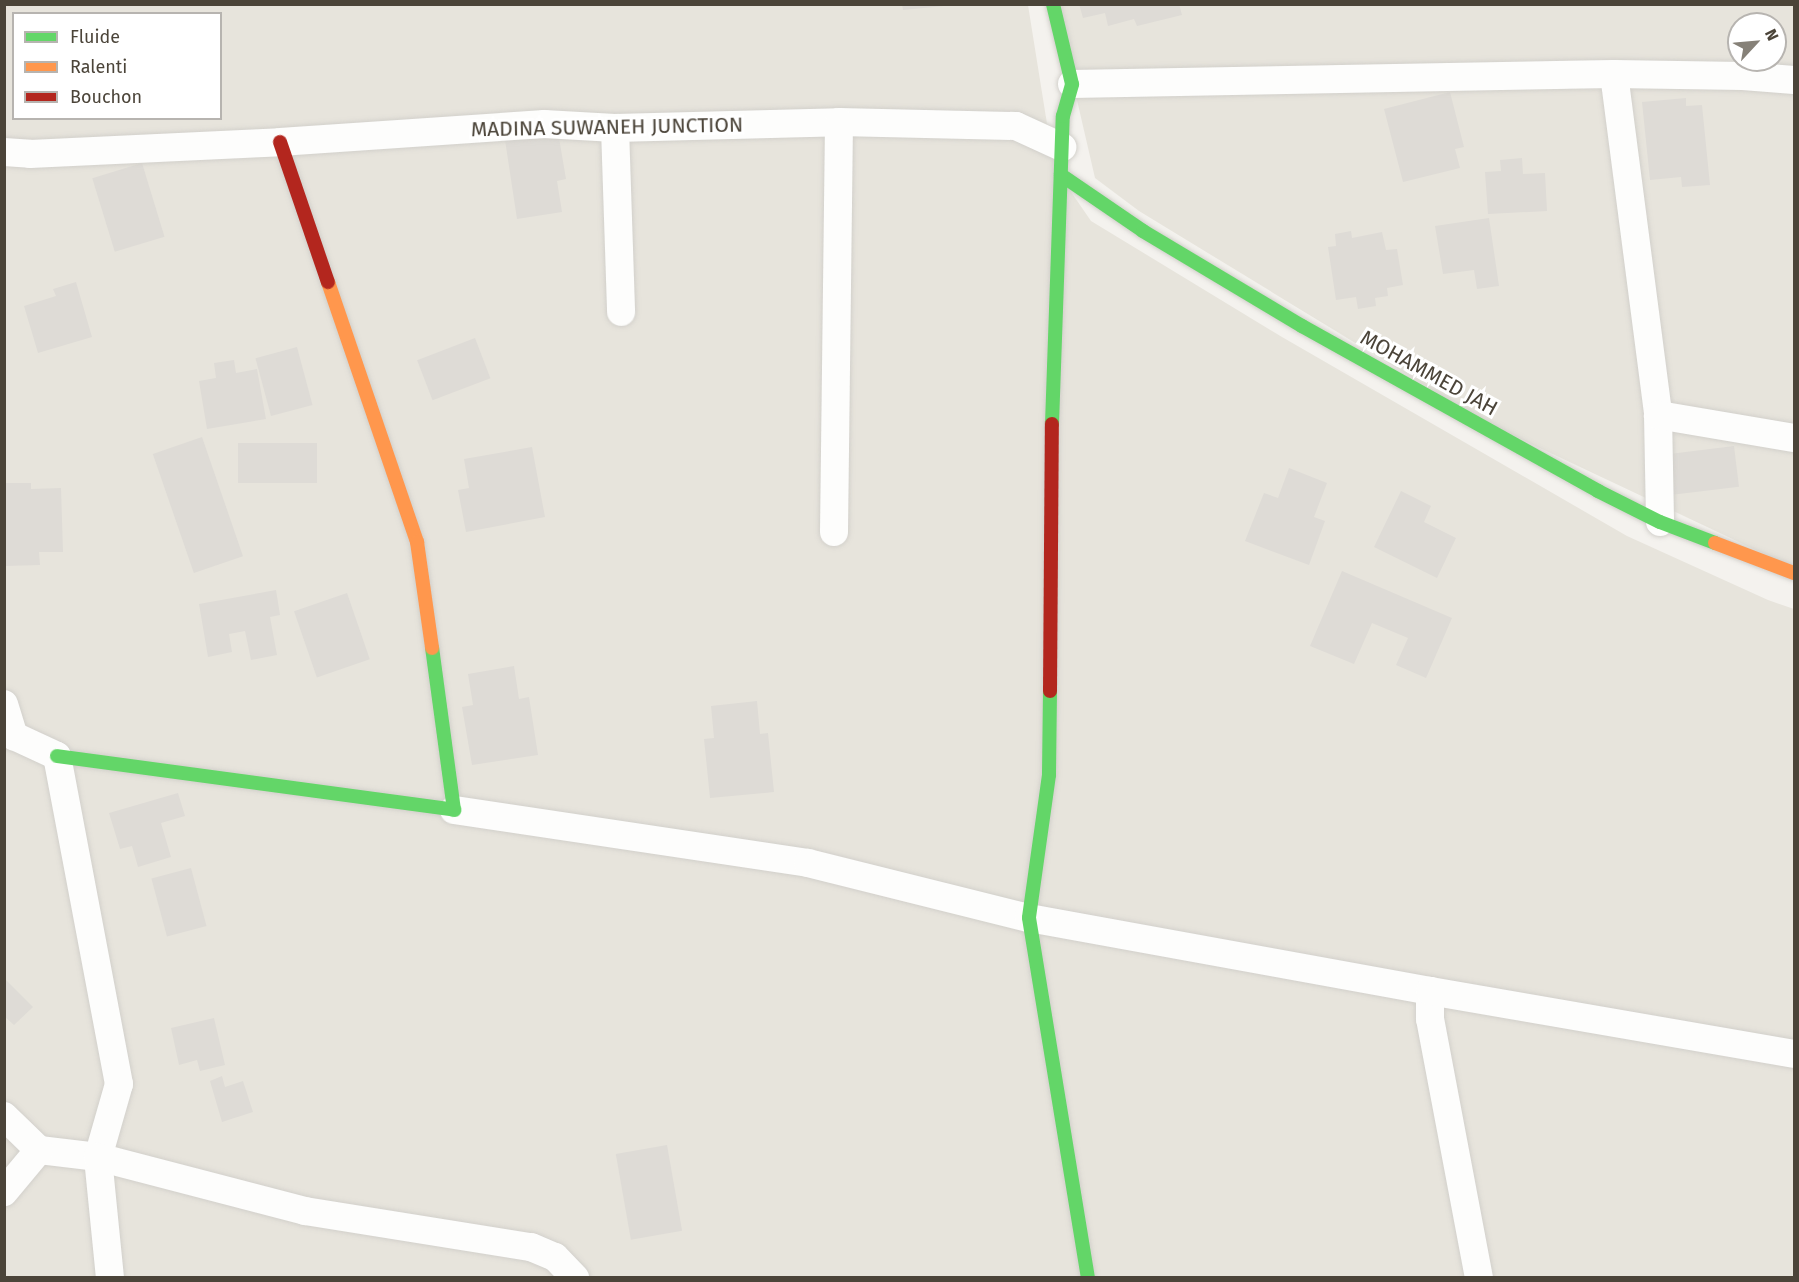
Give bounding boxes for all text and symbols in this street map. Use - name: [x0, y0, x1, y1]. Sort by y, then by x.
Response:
- legend: [12, 12, 222, 120]
- north arrow: [1727, 12, 1787, 72]
- text: Fluide: [70, 26, 120, 48]
- text: N: [1761, 26, 1783, 44]
- text: Ralenti: [70, 56, 127, 78]
- text: Bouchon: [70, 86, 142, 108]
- street label: MADINA SUWANEH JUNCTION: [471, 112, 743, 142]
- street label: MOHAMMED JAH: [1356, 325, 1502, 421]

